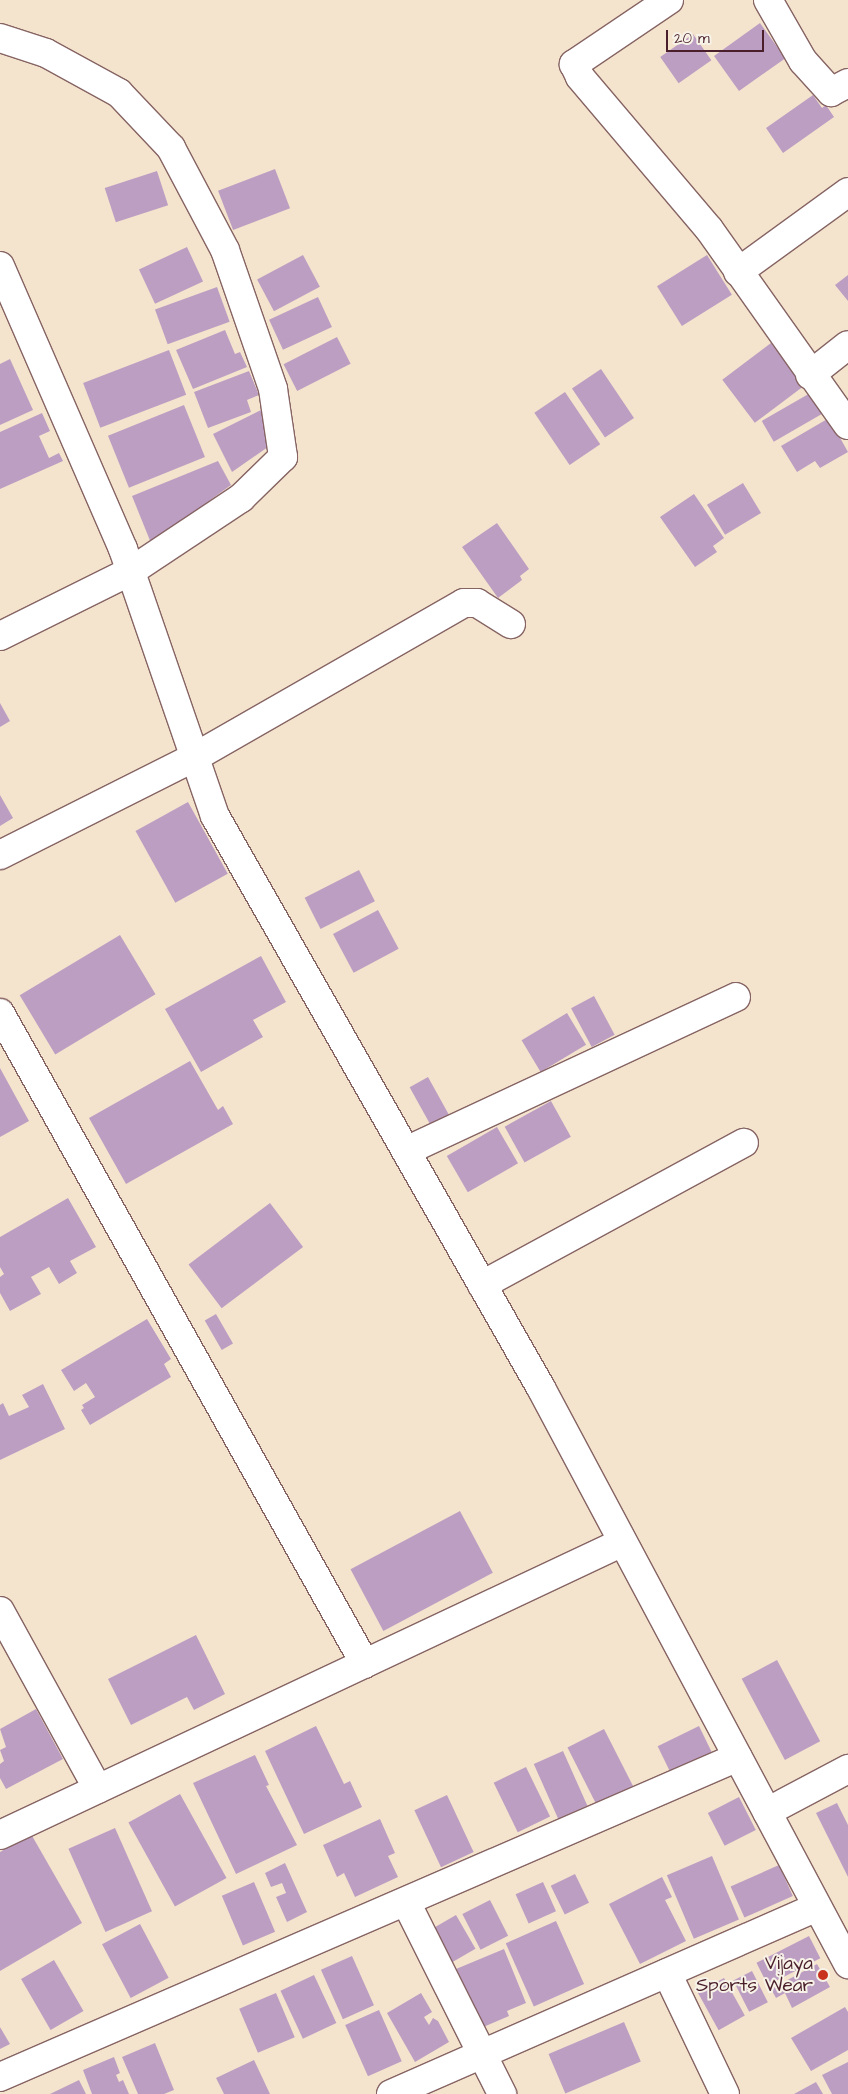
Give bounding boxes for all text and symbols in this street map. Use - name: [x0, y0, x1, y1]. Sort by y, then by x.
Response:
- scale bar: [668, 20, 766, 52]
- text: 20 m: [674, 28, 710, 49]
- place label: Vijaya Sports Wear: [696, 1953, 813, 1997]
- marker: Vijaya Sports Wear: [817, 1969, 829, 1981]

